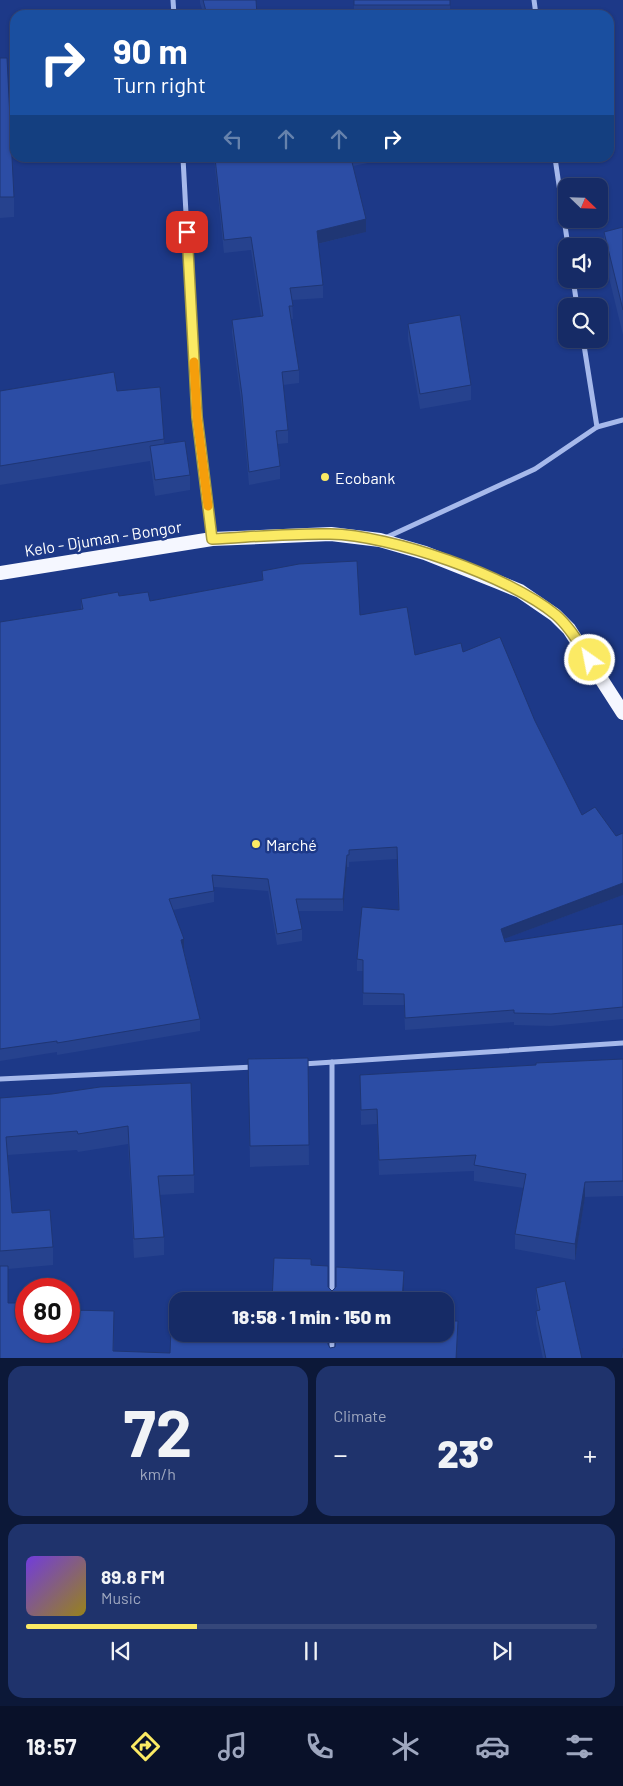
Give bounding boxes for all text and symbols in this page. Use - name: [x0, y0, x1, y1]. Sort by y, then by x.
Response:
- text: 90 m: [113, 29, 188, 71]
- icon: right: [30, 30, 95, 95]
- text: Turn right: [113, 71, 206, 97]
- icon: left: [219, 125, 247, 153]
- icon: ahead: [272, 125, 300, 153]
- icon: ahead: [325, 125, 353, 153]
- icon: right: [378, 125, 406, 153]
- north arrow: [558, 178, 608, 228]
- map controls: [558, 178, 608, 348]
- pin: [166, 211, 208, 253]
- icon: arrive: [173, 218, 201, 246]
- button: sound: [558, 238, 608, 288]
- button: search: [558, 298, 608, 348]
- place label: Ecobank: [335, 468, 395, 487]
- marker: Ecobank: [319, 471, 331, 483]
- street label: Kelo - Djuman - Bongor: [23, 516, 183, 560]
- position arrow: [563, 633, 615, 685]
- place label: Marché: [266, 835, 317, 854]
- marker: Marché: [250, 838, 262, 850]
- speed limit sign: 80: [15, 1278, 80, 1343]
- text: 18:58 · 1 min · 150 m: [232, 1305, 391, 1328]
- text: 72: [123, 1392, 192, 1470]
- text: Climate: [334, 1406, 386, 1425]
- text: 23°: [437, 1430, 493, 1476]
- text: −: [334, 1437, 348, 1471]
- text: +: [583, 1437, 597, 1471]
- text: km/h: [140, 1464, 176, 1483]
- text: 89.8 FM: [101, 1565, 165, 1588]
- text: Music: [101, 1588, 141, 1607]
- icon: previous: [107, 1637, 135, 1665]
- icon: pause: [297, 1637, 325, 1665]
- icon: next: [488, 1637, 516, 1665]
- icon: directions: [128, 1729, 163, 1764]
- icon: music: [215, 1729, 250, 1764]
- icon: phone: [302, 1729, 337, 1764]
- icon: climate: [388, 1729, 423, 1764]
- icon: car: [475, 1729, 510, 1764]
- icon: filters: [562, 1729, 597, 1764]
- text: 18:57: [26, 1733, 76, 1759]

